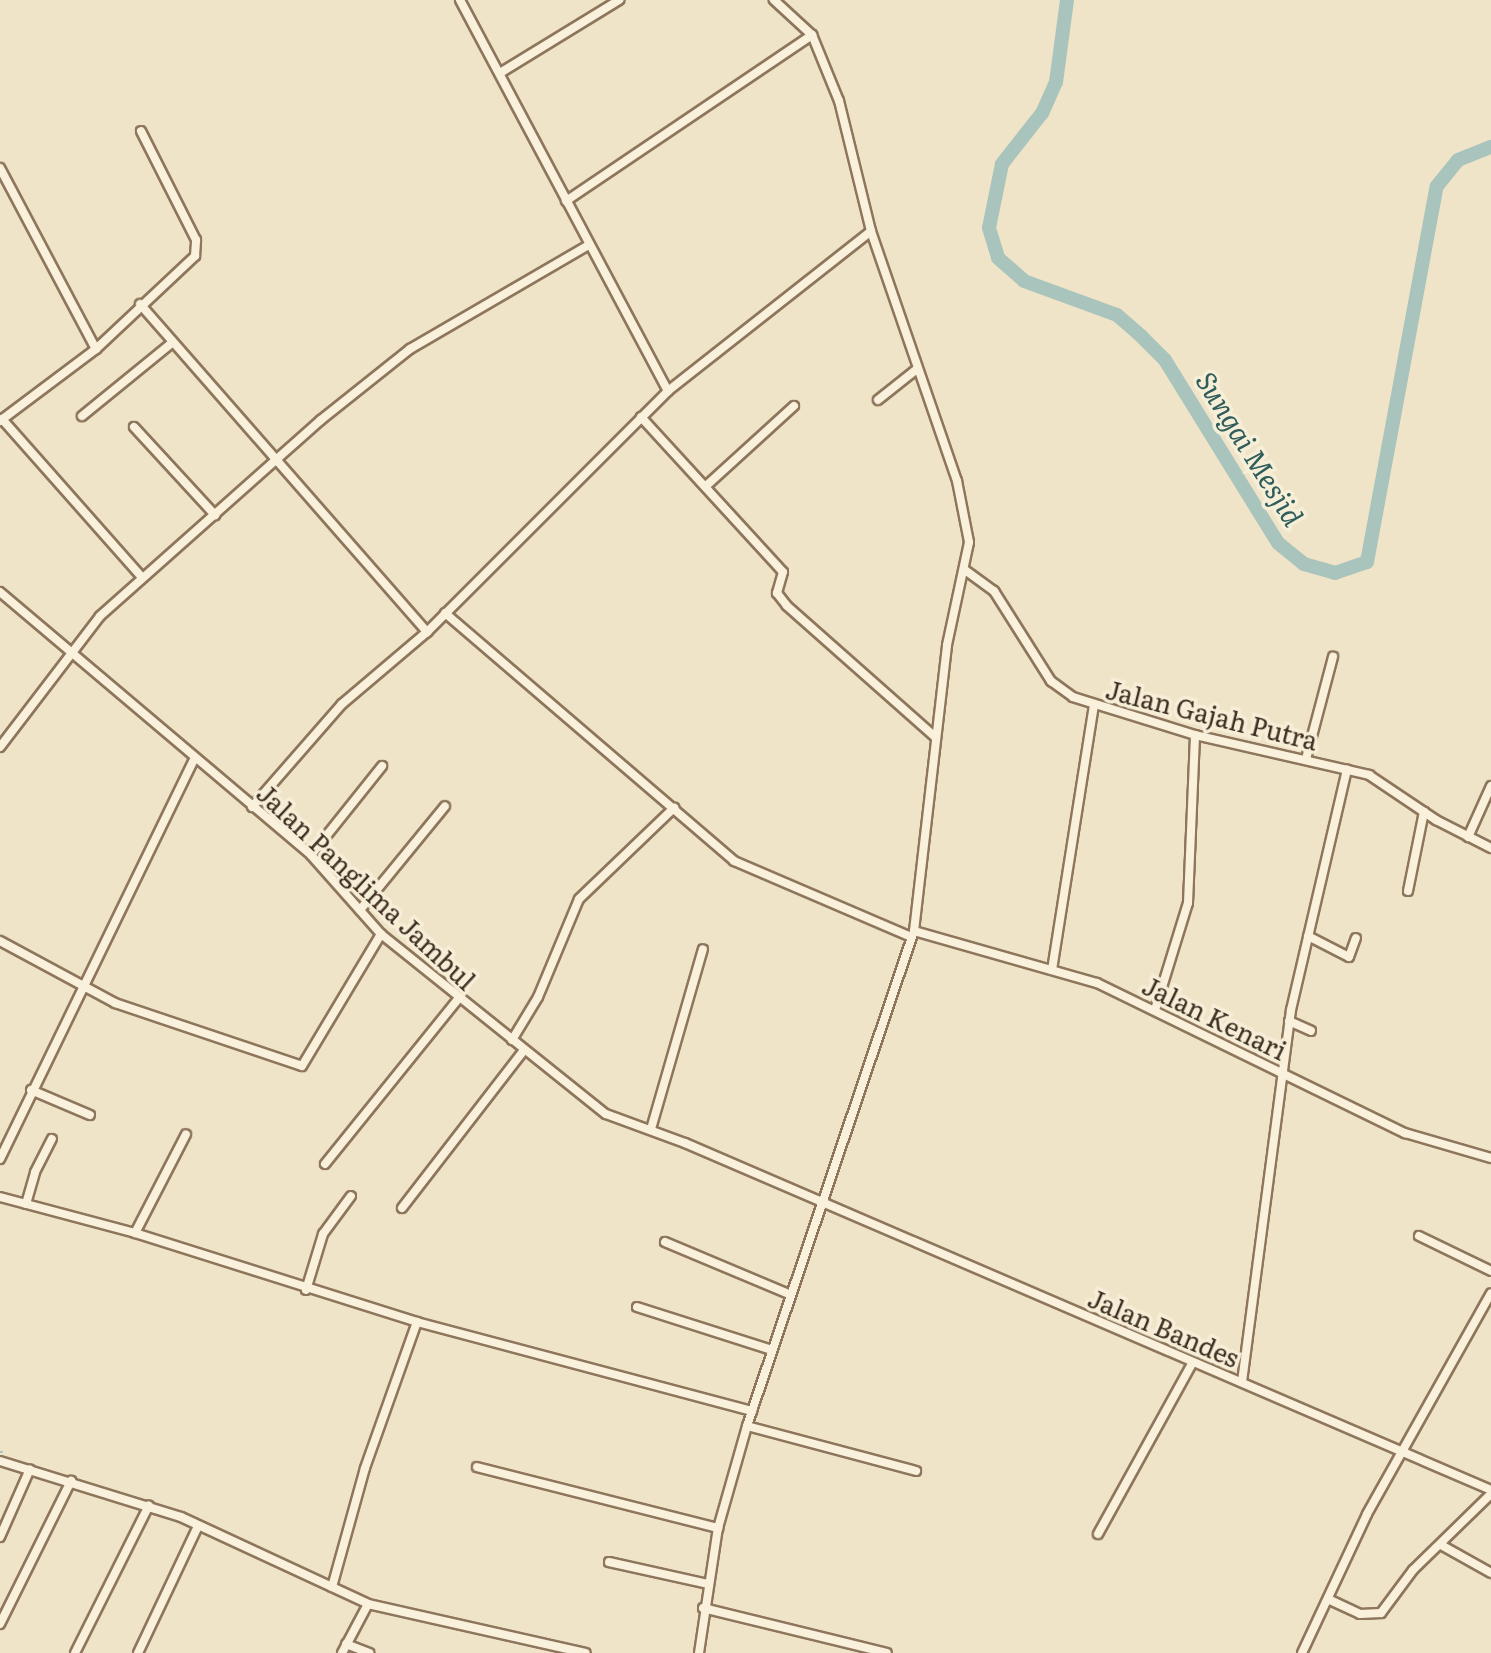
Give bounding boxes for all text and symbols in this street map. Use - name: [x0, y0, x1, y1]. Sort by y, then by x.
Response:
- water label: Sungai Mesjid: [1190, 365, 1312, 531]
- street label: Jalan Gajah Putra: [1103, 673, 1321, 755]
- street label: Jalan Panglima Jambul: [251, 777, 483, 995]
- street label: Jalan Kenari: [1138, 969, 1292, 1065]
- street label: Jalan Bandes: [1084, 1281, 1244, 1373]

